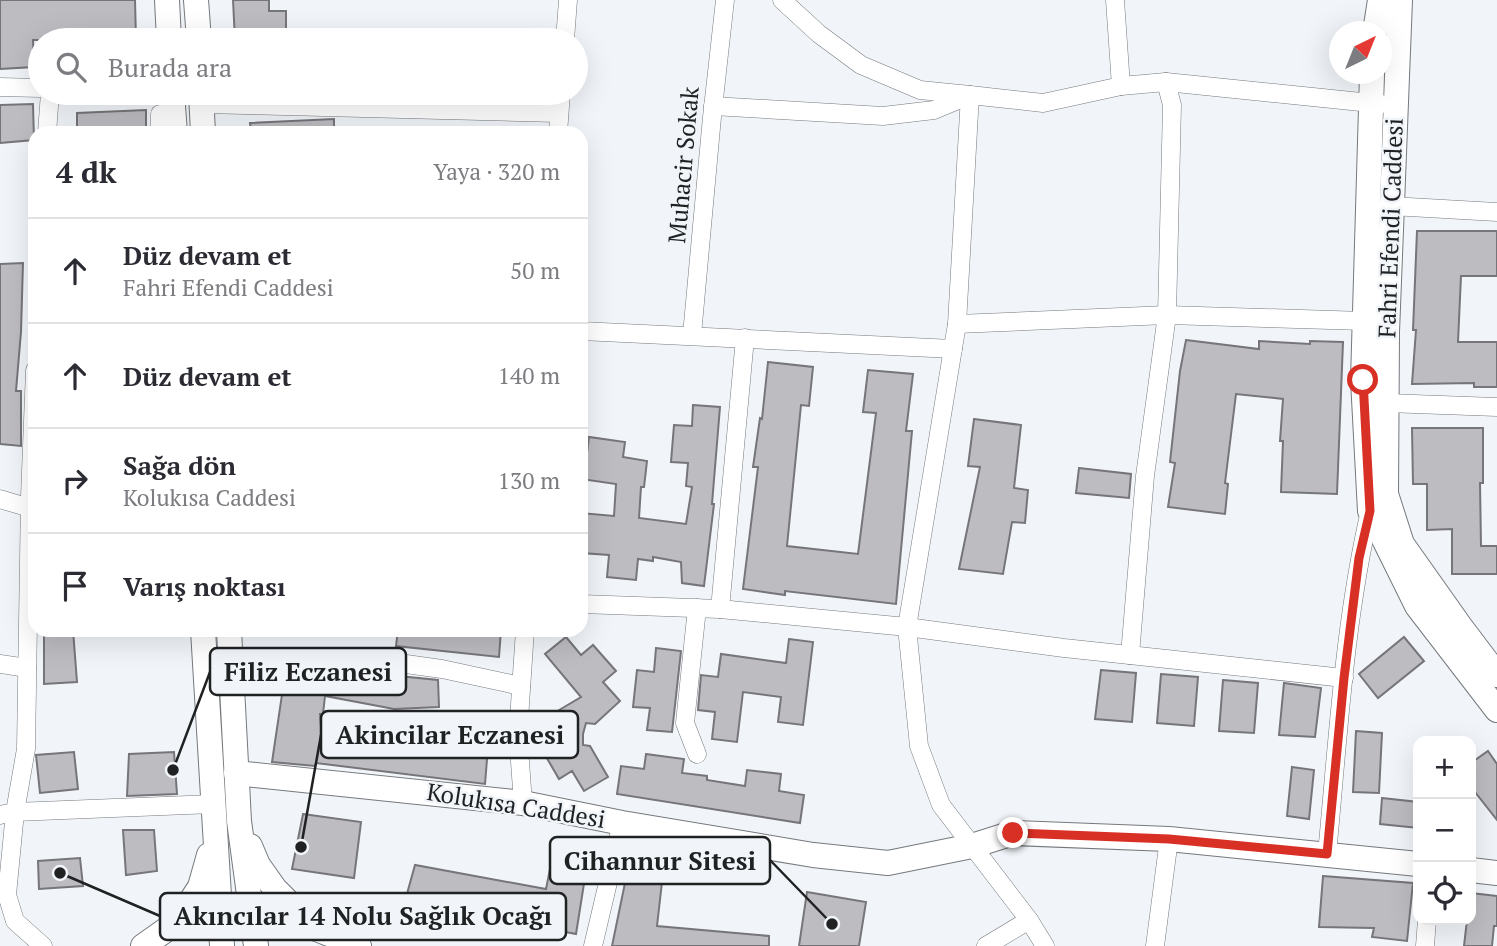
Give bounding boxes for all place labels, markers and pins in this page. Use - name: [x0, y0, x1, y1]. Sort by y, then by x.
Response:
- callout: Filiz Eczanesi: [210, 648, 406, 695]
- callout: Akincilar Eczanesi: [321, 711, 578, 758]
- callout: Cihannur Sitesi: [550, 837, 770, 884]
- callout: Akıncılar 14 Nolu Sağlık Ocağı: [160, 893, 566, 940]

